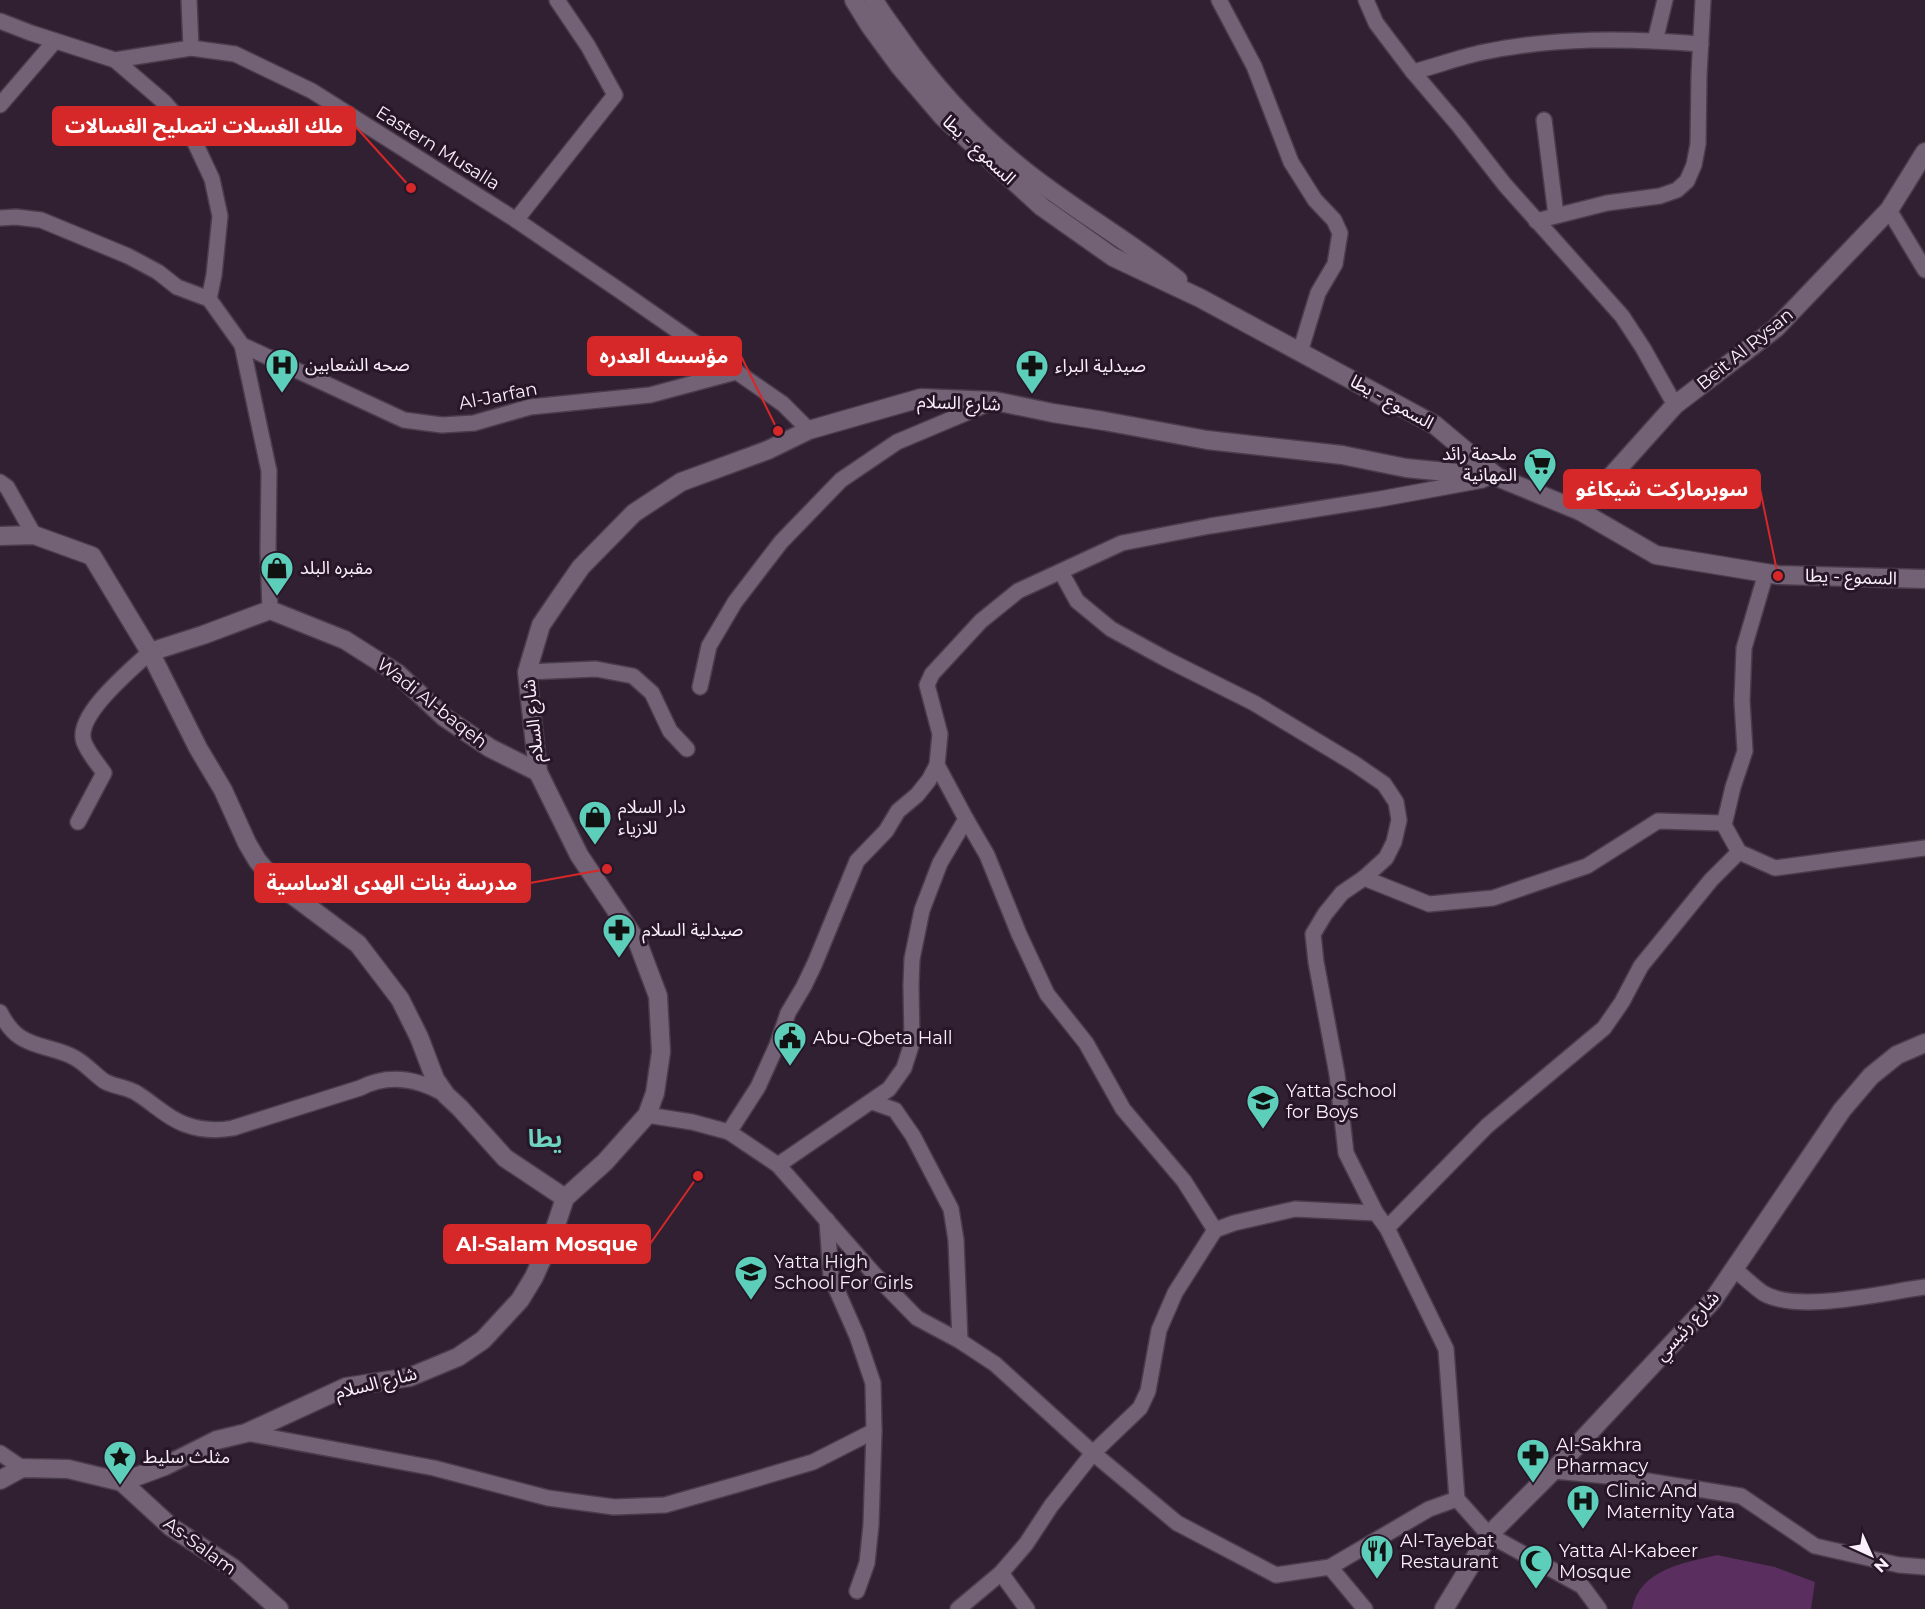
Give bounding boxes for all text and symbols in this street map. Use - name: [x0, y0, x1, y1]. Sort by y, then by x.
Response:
- street label: Eastern Musalla: [372, 101, 504, 195]
- callout: ملك الغسلات لتصليح الغسالات: [53, 107, 355, 145]
- street label: السموع - يطا: [936, 111, 1020, 192]
- text: ملك الغسلات لتصليح الغسالات: [65, 114, 343, 141]
- street label: Beit Al Rysan: [1692, 303, 1798, 395]
- callout: مؤسسه العدره: [588, 337, 741, 375]
- text: مؤسسه العدره: [600, 344, 728, 368]
- hospital icon: صحه الشعابين: [264, 347, 300, 394]
- pharmacy icon: صيدلية البراء: [1014, 348, 1050, 395]
- place label: صحه الشعابين: [305, 354, 410, 376]
- place label: صيدلية البراء: [1055, 355, 1146, 377]
- street label: السموع - يطا: [1345, 370, 1438, 437]
- street label: Al-Jarfan: [457, 378, 539, 414]
- street label: شارع السلام: [917, 391, 1001, 418]
- place label: ملحمة رائد المهانية: [1442, 443, 1517, 486]
- supermarket icon: ملحمة رائد المهانية: [1522, 446, 1558, 493]
- callout: سوبرماركت شيكاغو: [1564, 470, 1760, 508]
- text: سوبرماركت شيكاغو: [1576, 477, 1748, 501]
- shop icon: مقبره البلد: [259, 550, 295, 597]
- place label: مقبره البلد: [300, 557, 373, 579]
- street label: السموع - يطا: [1805, 564, 1897, 593]
- street label: Wadi Al-baqeh: [372, 653, 492, 753]
- street label: شارع السلام: [518, 678, 551, 764]
- place label: دار السلام للازياء: [618, 796, 686, 839]
- shop icon: دار السلام للازياء: [577, 799, 613, 846]
- callout: مدرسة بنات الهدى الاساسية: [255, 864, 530, 902]
- text: مدرسة بنات الهدى الاساسية: [266, 871, 518, 895]
- pharmacy icon: صيدلية السلام: [601, 912, 637, 959]
- place label: صيدلية السلام: [642, 919, 743, 944]
- public building icon: Abu-Qbeta Hall: [772, 1020, 808, 1067]
- place label: Abu-Qbeta Hall: [813, 1027, 953, 1049]
- place label: Yatta School for Boys: [1286, 1080, 1397, 1123]
- school or university icon: Yatta School for Boys: [1245, 1083, 1281, 1130]
- district label: يطا: [528, 1124, 562, 1153]
- callout: Al-Salam Mosque: [444, 1225, 650, 1263]
- text: Al-Salam Mosque: [455, 1232, 638, 1256]
- place label: Yatta High School For Girls: [774, 1251, 913, 1294]
- school or university icon: Yatta High School For Girls: [733, 1254, 769, 1301]
- street label: شارع رئيسي: [1650, 1287, 1726, 1367]
- street label: شارع السلام: [333, 1362, 420, 1407]
- place label: Al-Sakhra Pharmacy: [1556, 1434, 1649, 1477]
- pharmacy icon: Al-Sakhra Pharmacy: [1515, 1437, 1551, 1484]
- place icon: مثلث سليط: [102, 1439, 138, 1486]
- place label: مثلث سليط: [143, 1446, 230, 1468]
- place label: Clinic And Maternity Yata: [1606, 1480, 1735, 1523]
- hospital icon: Clinic And Maternity Yata: [1565, 1483, 1601, 1530]
- street label: As-Salam: [159, 1512, 241, 1580]
- north arrow: [1841, 1525, 1901, 1585]
- place label: Al-Tayebat Restaurant: [1400, 1530, 1499, 1573]
- restaurant icon: Al-Tayebat Restaurant: [1359, 1533, 1395, 1580]
- place label: Yatta Al-Kabeer Mosque: [1559, 1540, 1698, 1583]
- mosque icon: Yatta Al-Kabeer Mosque: [1518, 1543, 1554, 1590]
- text: N: [1870, 1554, 1893, 1577]

